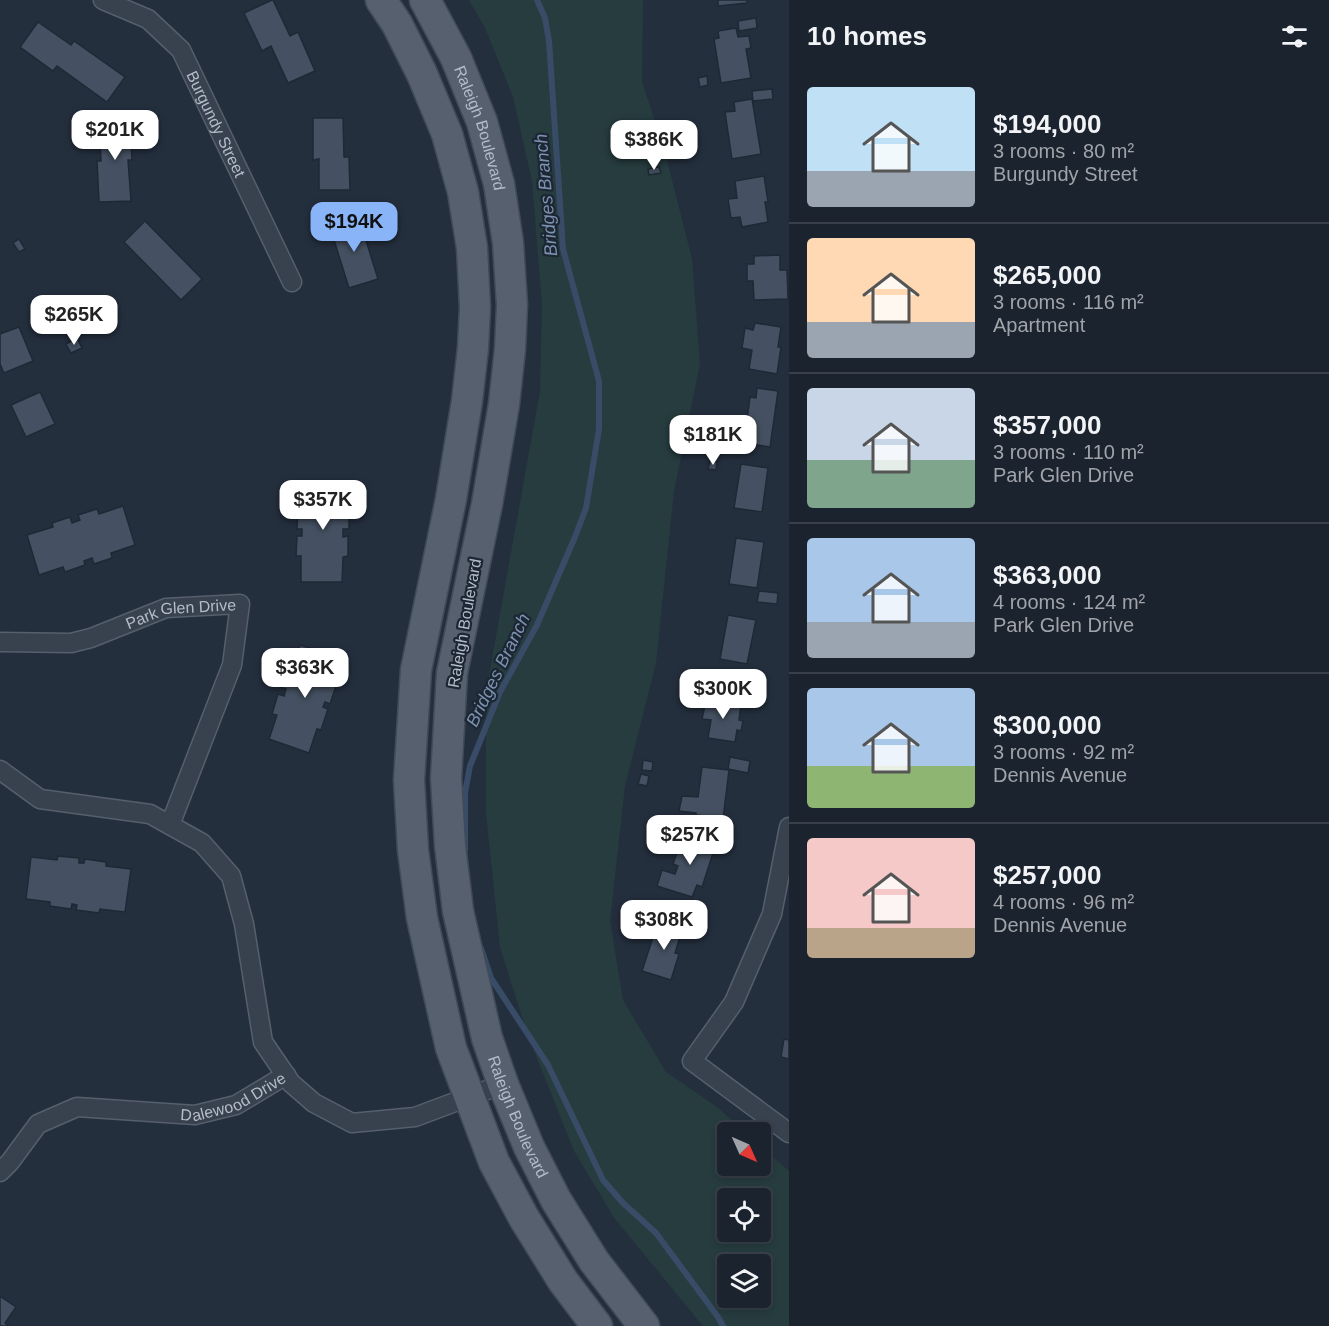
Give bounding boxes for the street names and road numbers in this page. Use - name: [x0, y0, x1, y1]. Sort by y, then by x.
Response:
- street label: Raleigh Boulevard: [451, 63, 508, 192]
- street label: Burgundy Street: [183, 68, 249, 180]
- street label: Raleigh Boulevard: [445, 557, 484, 689]
- street label: Park Glen Drive: [123, 596, 237, 632]
- street label: Raleigh Boulevard: [485, 1053, 551, 1181]
- street label: Dalewood Drive: [180, 1069, 289, 1124]

